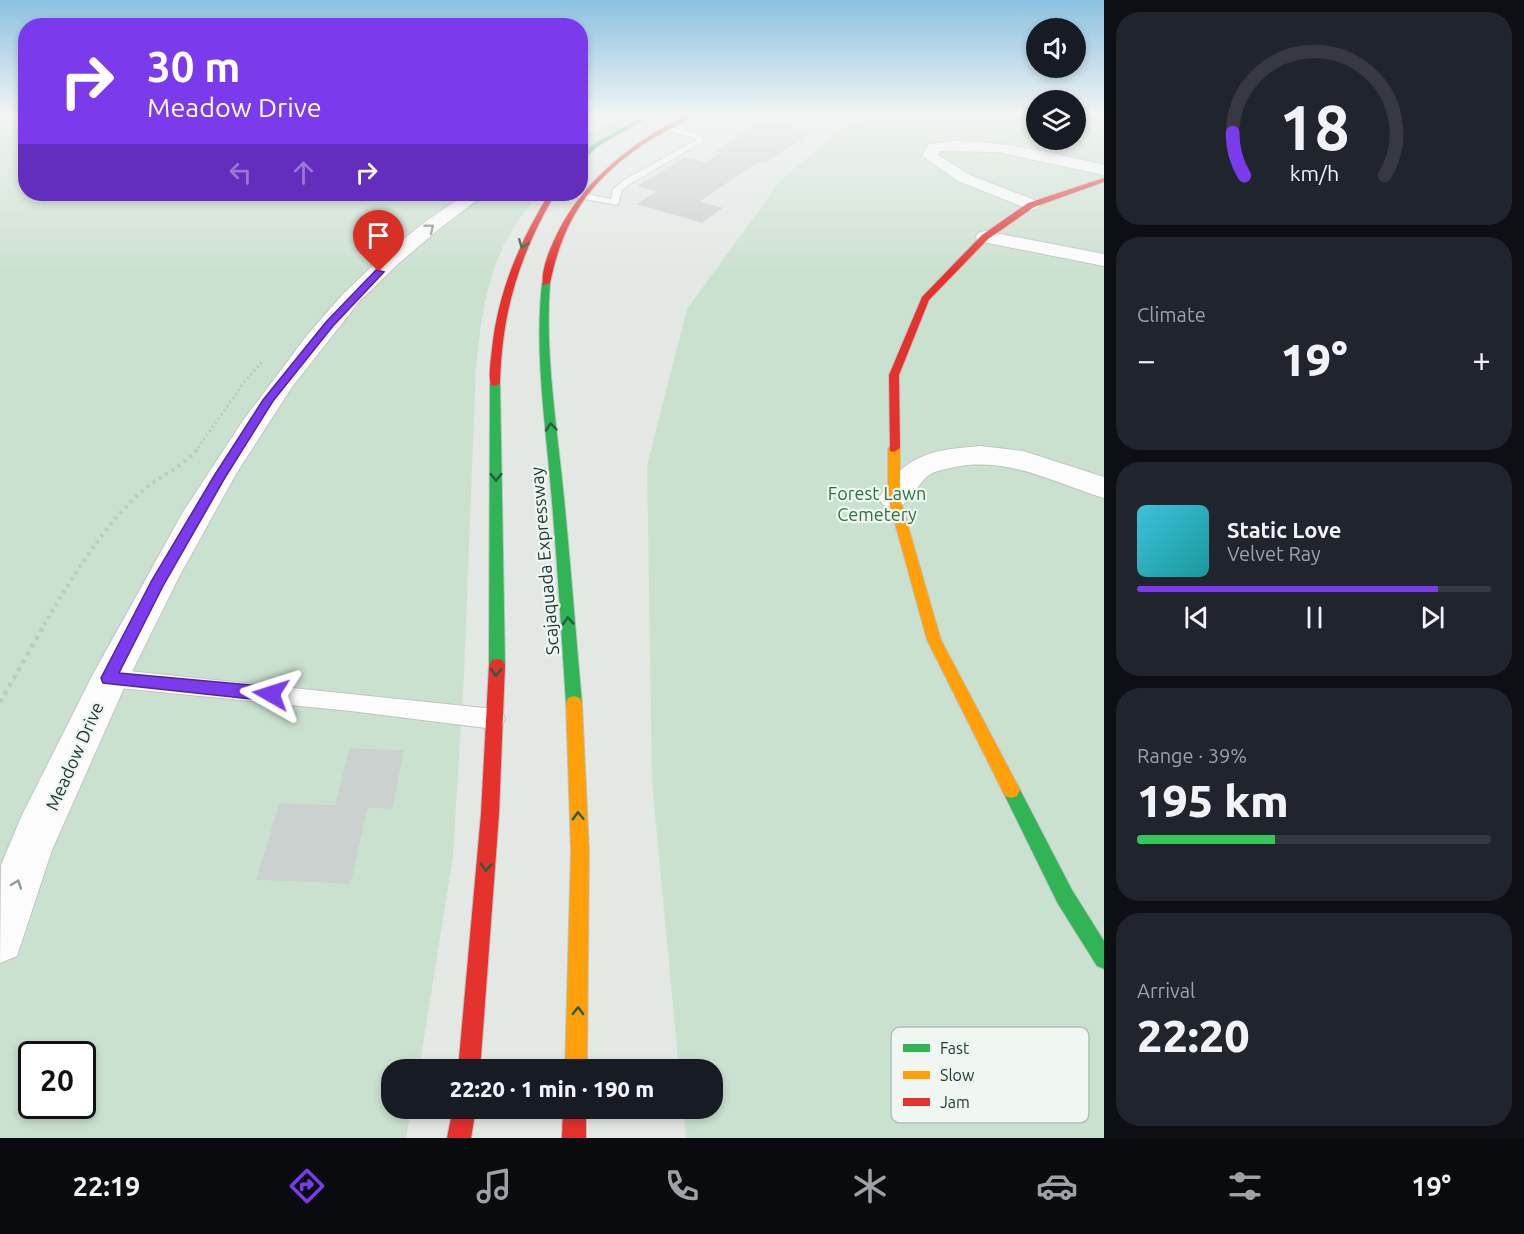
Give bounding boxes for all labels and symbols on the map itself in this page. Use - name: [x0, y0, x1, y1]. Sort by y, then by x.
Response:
- pin: [353, 210, 404, 272]
- one-way arrow: [424, 225, 435, 236]
- one-way arrow: [518, 238, 530, 249]
- one-way arrow: [545, 423, 558, 432]
- street label: Scajaquada Expressway: [526, 466, 562, 656]
- one-way arrow: [490, 473, 502, 482]
- park label: Forest Lawn Cemetery: [828, 483, 926, 524]
- one-way arrow: [561, 617, 574, 626]
- position arrow: [239, 662, 303, 726]
- one-way arrow: [490, 668, 503, 677]
- street label: Meadow Drive: [41, 699, 107, 813]
- one-way arrow: [572, 812, 584, 821]
- one-way arrow: [480, 862, 493, 871]
- one-way arrow: [10, 879, 23, 889]
- one-way arrow: [571, 1007, 584, 1016]
- legend: [891, 1027, 1089, 1123]
- text: Fast: [940, 1039, 970, 1057]
- speed limit sign: 20: [18, 1041, 96, 1119]
- text: Slow: [940, 1066, 975, 1084]
- text: Jam: [940, 1093, 970, 1111]

